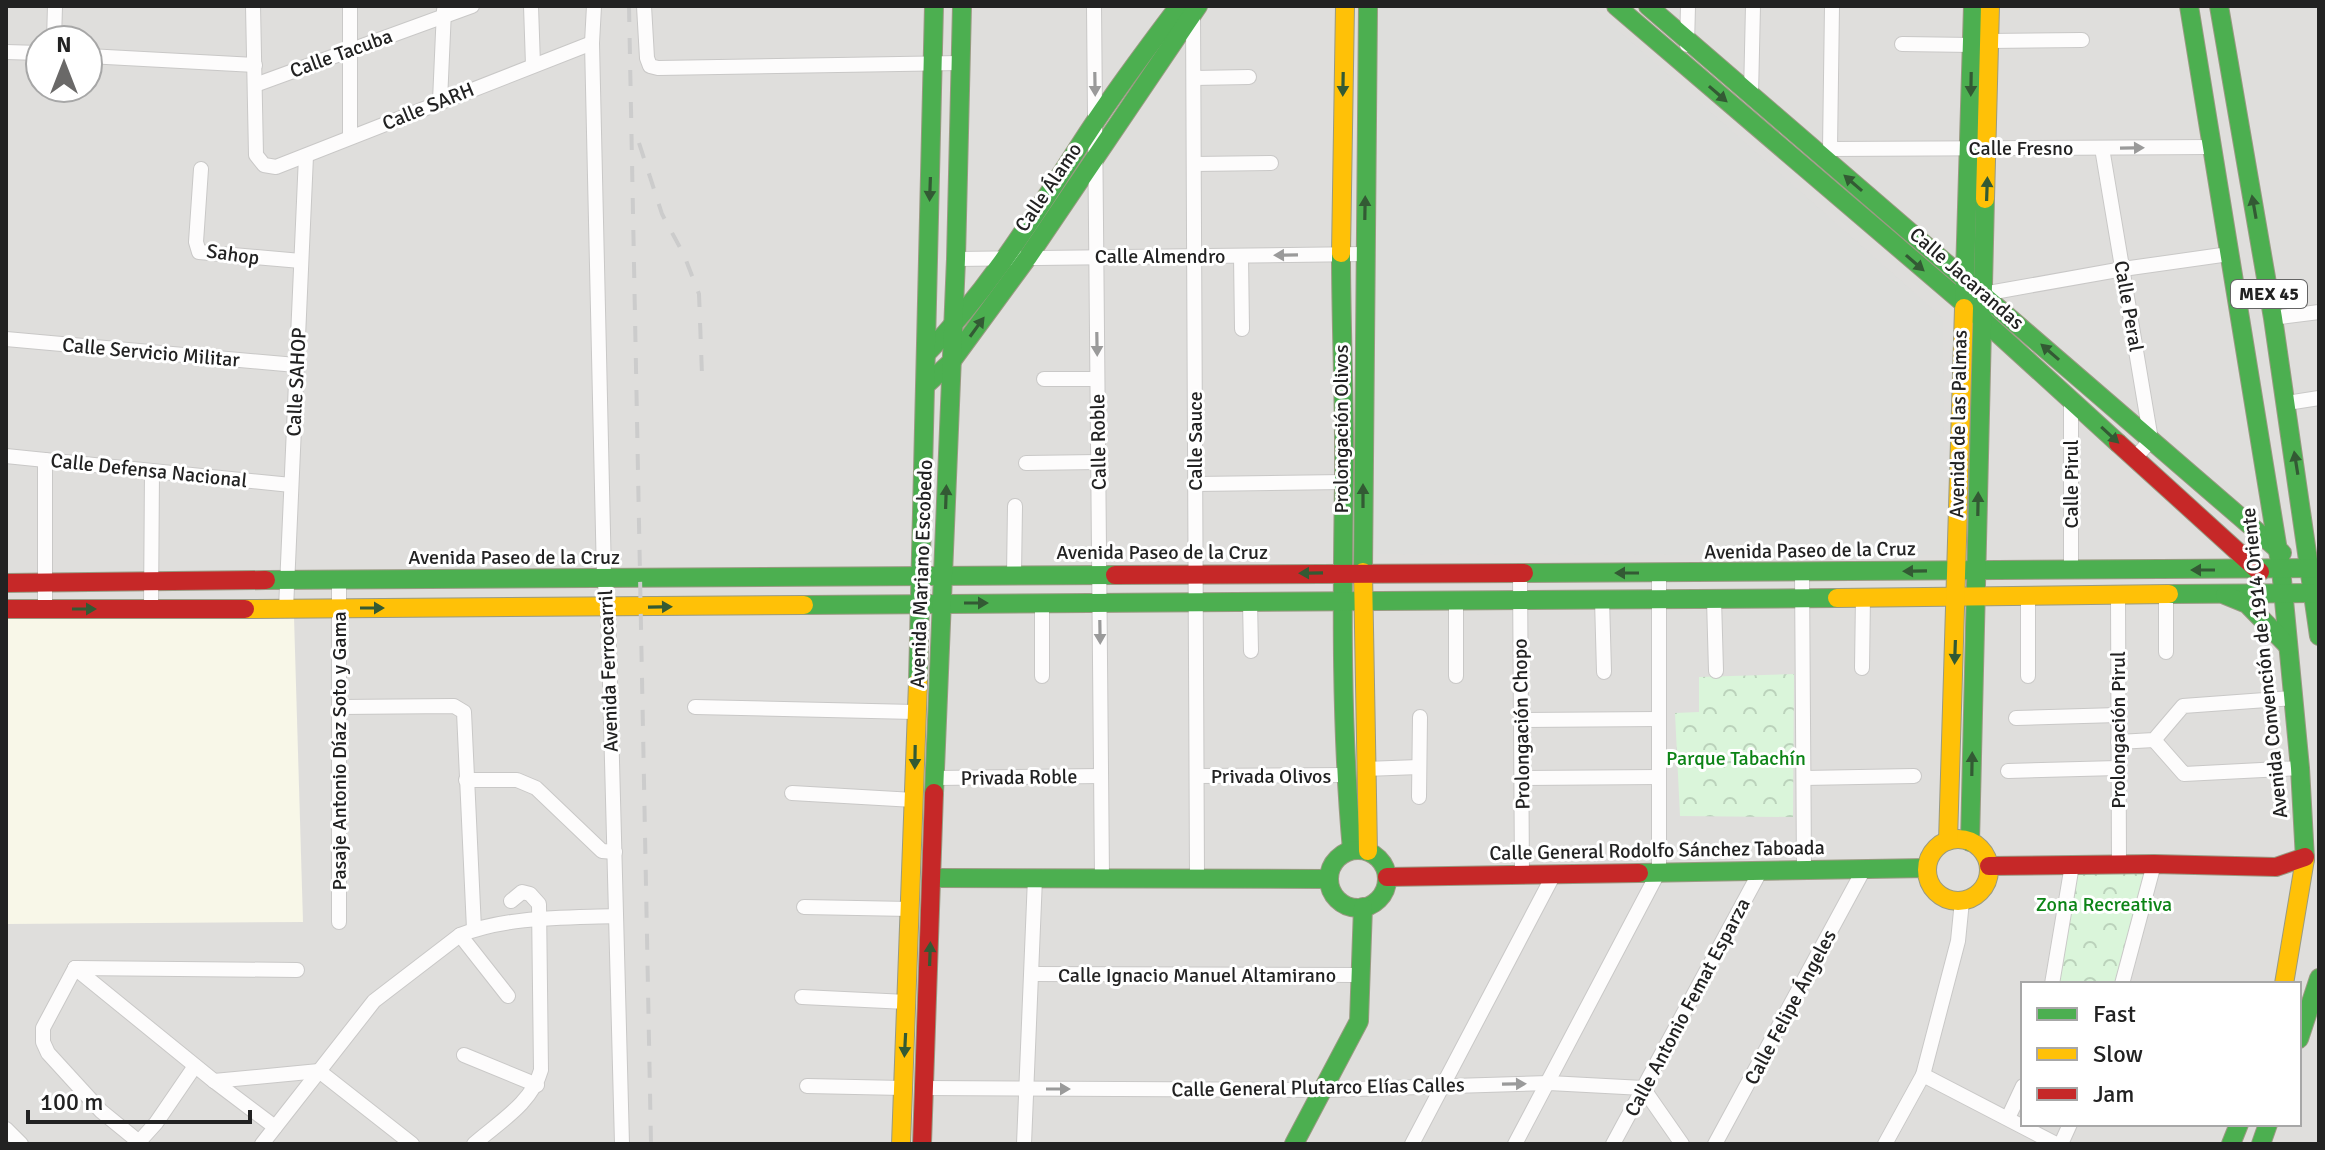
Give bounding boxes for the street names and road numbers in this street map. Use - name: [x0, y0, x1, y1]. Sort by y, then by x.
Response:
- street label: Calle Tacuba: [286, 23, 396, 84]
- street label: Calle SARH: [379, 77, 478, 136]
- street label: Calle Fresno: [1969, 136, 2073, 161]
- street label: Calle Álamo: [1009, 138, 1087, 237]
- street label: Calle Jacarandas: [1904, 222, 2029, 335]
- street label: Sahop: [205, 238, 261, 271]
- street label: Calle Almendro: [1095, 244, 1225, 269]
- street label: Calle Peral: [2108, 259, 2149, 354]
- road number: MEX 45: [2231, 280, 2307, 308]
- street label: Calle SAHOP: [281, 327, 312, 437]
- street label: Avenida de las Palmas: [1944, 329, 1973, 518]
- street label: Calle Servicio Militar: [61, 332, 241, 373]
- street label: Prolongación Olivos: [1329, 344, 1354, 513]
- street label: Calle Sauce: [1183, 391, 1208, 491]
- street label: Calle Roble: [1085, 394, 1112, 490]
- street label: Calle Pirul: [2059, 439, 2084, 528]
- street label: Calle Defensa Nacional: [49, 448, 249, 493]
- street label: Avenida Mariano Escobedo: [905, 459, 938, 689]
- street label: Avenida Convención de 1914 Oriente: [2236, 506, 2293, 820]
- street label: Avenida Paseo de la Cruz: [1704, 536, 1916, 565]
- street label: Avenida Paseo de la Cruz: [1056, 540, 1268, 565]
- street label: Avenida Paseo de la Cruz: [408, 545, 620, 570]
- street label: Avenida Ferrocarril: [593, 589, 624, 753]
- street label: Pasaje Antonio Díaz Soto y Gama: [327, 611, 352, 891]
- street label: Prolongación Chopo: [1508, 638, 1535, 810]
- street label: Prolongación Pirul: [2106, 651, 2131, 809]
- street label: Privada Roble: [960, 764, 1078, 791]
- street label: Privada Olivos: [1211, 764, 1331, 789]
- street label: Calle General Rodolfo Sánchez Taboada: [1489, 835, 1825, 866]
- street label: Calle Antonio Femat Esparza: [1619, 894, 1756, 1121]
- street label: Calle Felipe Ángeles: [1739, 925, 1842, 1089]
- street label: Calle Ignacio Manuel Altamirano: [1058, 963, 1336, 988]
- street label: Calle General Plutarco Elías Calles: [1171, 1072, 1465, 1103]

